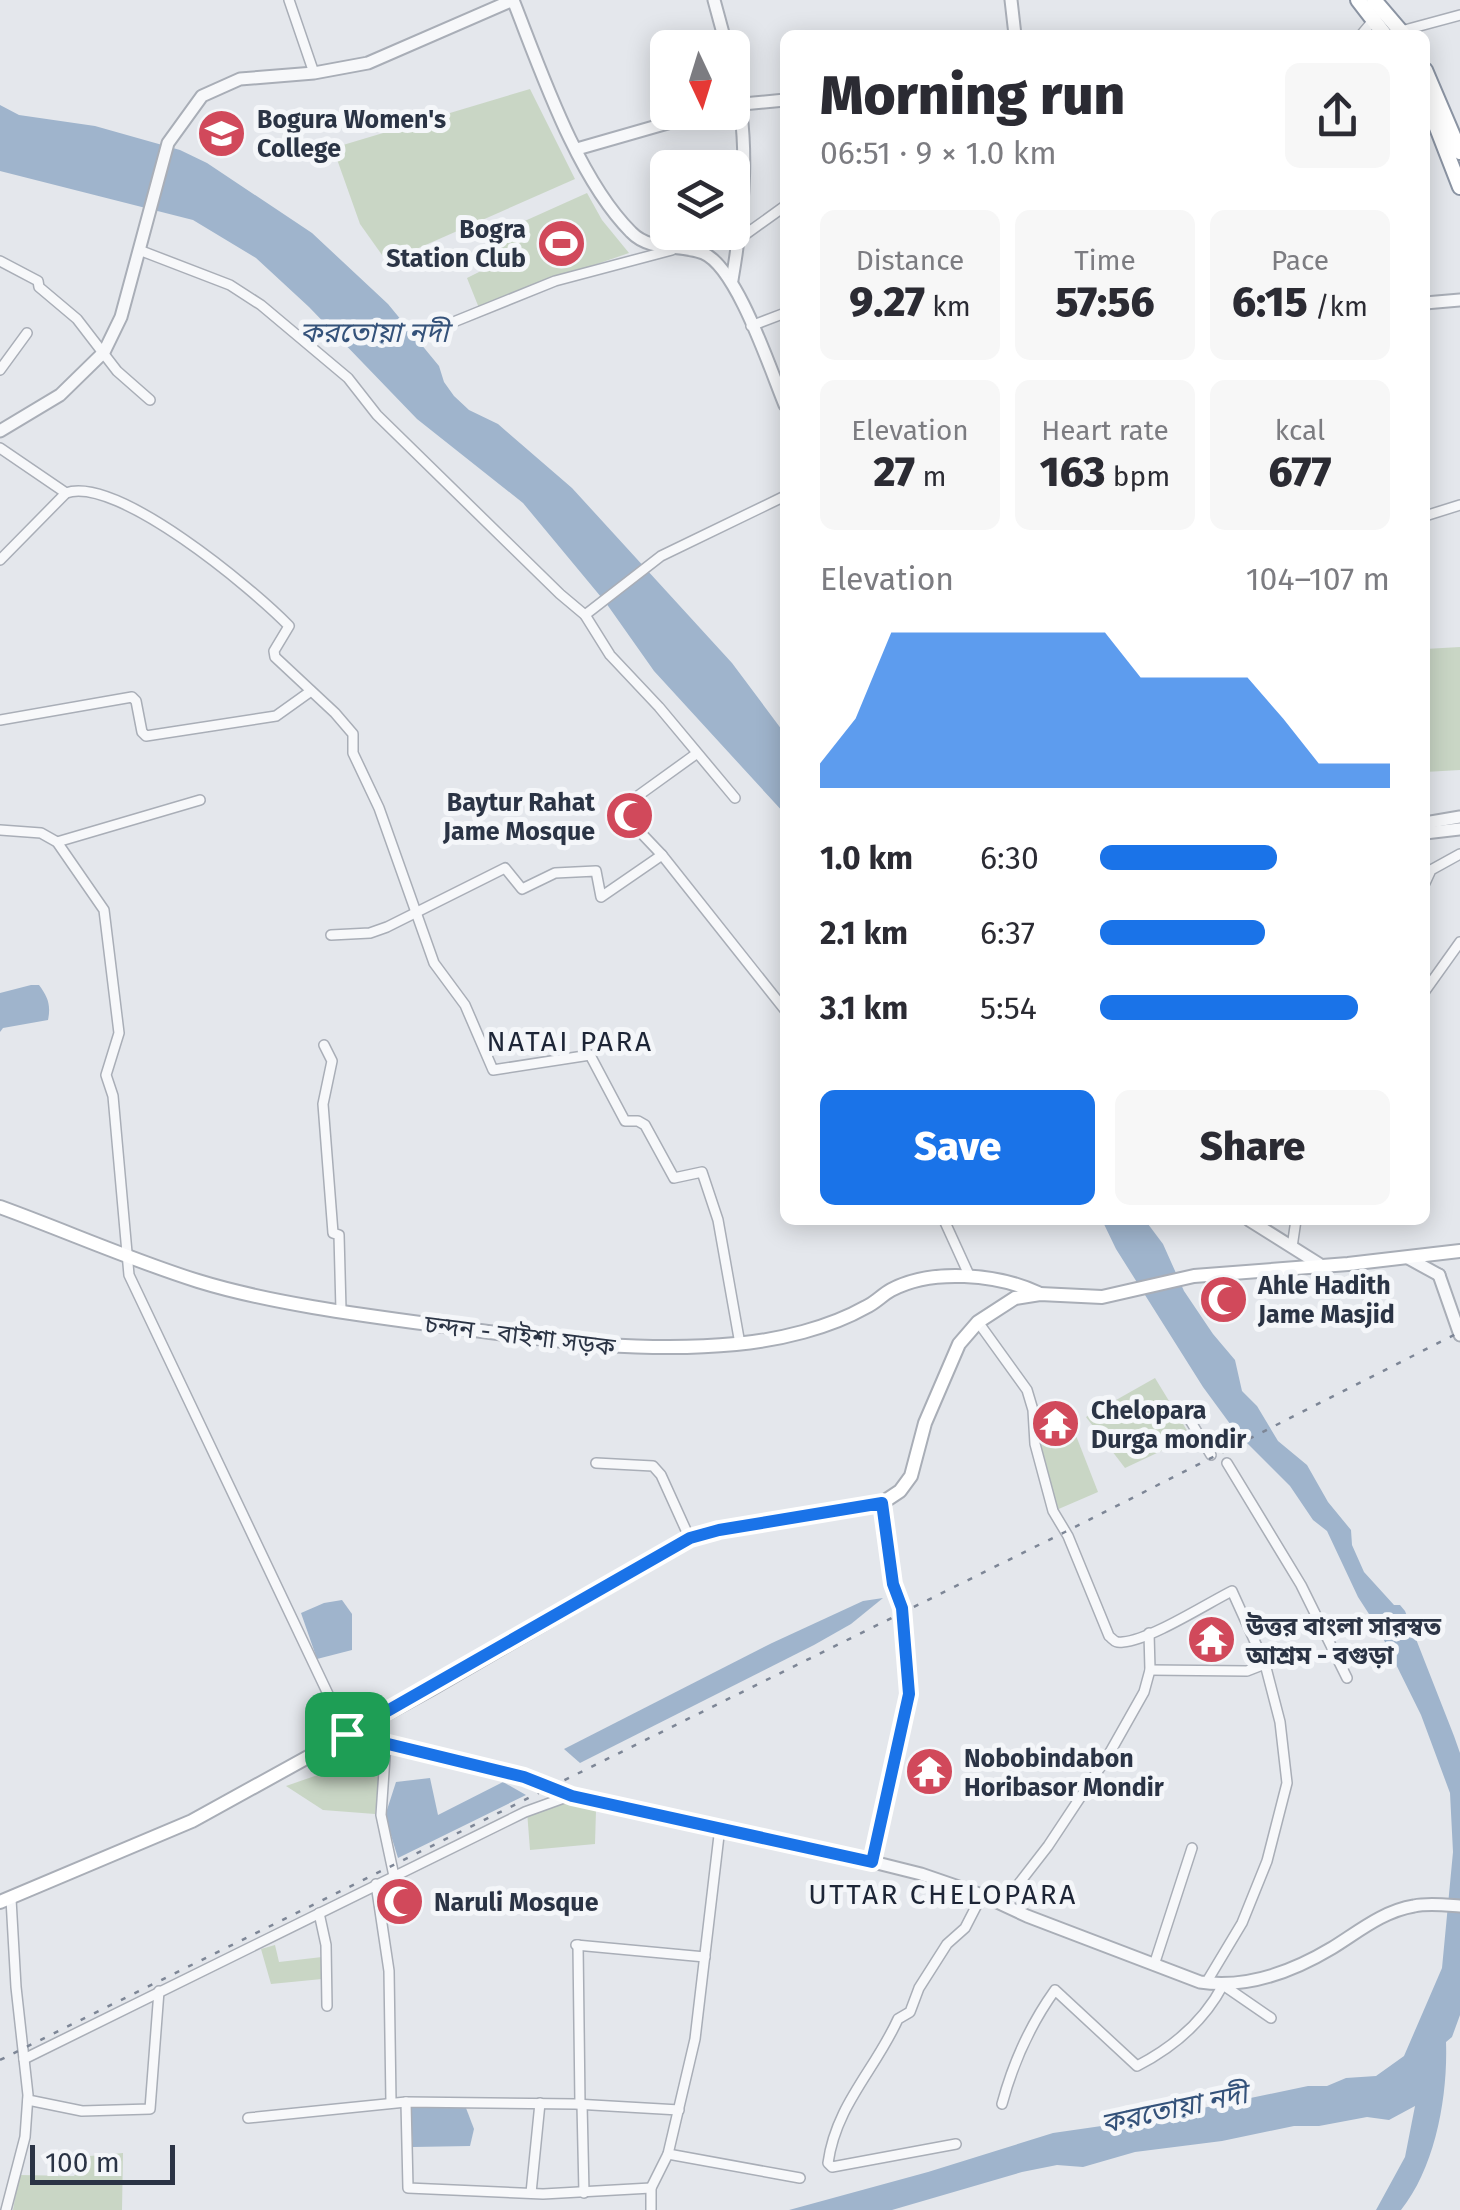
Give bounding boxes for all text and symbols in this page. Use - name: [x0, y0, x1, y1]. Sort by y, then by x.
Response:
- north arrow: [650, 30, 750, 130]
- map controls: [650, 30, 750, 250]
- text: Morning run: [820, 63, 1125, 129]
- button: share: [1285, 63, 1390, 168]
- place label: Bogura Women's College: [257, 105, 446, 164]
- school or university icon: Bogura Women's College: [196, 107, 248, 159]
- text: 06:51 · 9 × 1.0 km: [820, 134, 1057, 172]
- button: layers: [650, 150, 750, 250]
- place label: Bogra Station Club: [386, 215, 526, 274]
- sports icon: Bogra Station Club: [535, 217, 587, 269]
- text: Distance: [856, 244, 964, 277]
- text: Time: [1074, 244, 1136, 277]
- text: Pace: [1271, 244, 1329, 277]
- text: 9.27: [849, 277, 925, 327]
- text: 57:56: [1055, 277, 1155, 327]
- text: 6:15: [1232, 277, 1308, 327]
- text: km: [925, 290, 971, 323]
- text: /km: [1308, 290, 1368, 323]
- water label: করতোয়া নদী: [300, 316, 454, 349]
- text: Elevation: [851, 414, 969, 447]
- text: Heart rate: [1041, 414, 1169, 447]
- text: kcal: [1275, 414, 1325, 447]
- text: 27: [874, 447, 915, 497]
- text: 163: [1040, 447, 1105, 497]
- text: 677: [1269, 447, 1331, 497]
- text: m: [915, 460, 946, 493]
- text: bpm: [1105, 460, 1170, 493]
- text: Elevation: [820, 560, 954, 598]
- text: 104–107 m: [1246, 560, 1390, 598]
- place label: Baytur Rahat Jame Mosque: [442, 788, 595, 847]
- mosque icon: Baytur Rahat Jame Mosque: [604, 790, 656, 842]
- text: 1.0 km: [820, 839, 913, 877]
- text: 6:30: [980, 839, 1039, 877]
- text: 2.1 km: [820, 914, 908, 952]
- text: 6:37: [980, 914, 1035, 952]
- text: 3.1 km: [820, 989, 908, 1027]
- text: 5:54: [980, 989, 1037, 1027]
- district label: NATAI PARA: [486, 1025, 654, 1058]
- button: Save: [820, 1090, 1095, 1205]
- button: Share: [1115, 1090, 1390, 1205]
- place label: Ahle Hadith Jame Masjid: [1257, 1271, 1395, 1330]
- mosque icon: Ahle Hadith Jame Masjid: [1197, 1273, 1249, 1325]
- street label: চন্দন - বাইশা সড়ক: [422, 1309, 618, 1363]
- place label: Chelopara Durga mondir: [1091, 1396, 1247, 1455]
- temple icon: Chelopara Durga mondir: [1030, 1398, 1082, 1450]
- place label: উত্তর বাংলা সারস্বত আশ্রম - বগুড়া: [1245, 1612, 1441, 1671]
- temple icon: উত্তর বাংলা সারস্বত আশ্রম - বগুড়া: [1185, 1614, 1237, 1666]
- pin: [305, 1692, 390, 1777]
- icon: arrive: [320, 1707, 375, 1762]
- place label: Nobobindabon Horibasor Mondir: [964, 1744, 1165, 1803]
- temple icon: Nobobindabon Horibasor Mondir: [903, 1746, 955, 1798]
- mosque icon: Naruli Mosque: [373, 1876, 425, 1928]
- district label: UTTAR CHELOPARA: [808, 1878, 1078, 1911]
- place label: Naruli Mosque: [434, 1888, 599, 1918]
- water label: করতোয়া নদী: [1098, 2076, 1256, 2140]
- scale bar: [30, 2140, 175, 2184]
- text: 100 m: [45, 2146, 120, 2179]

